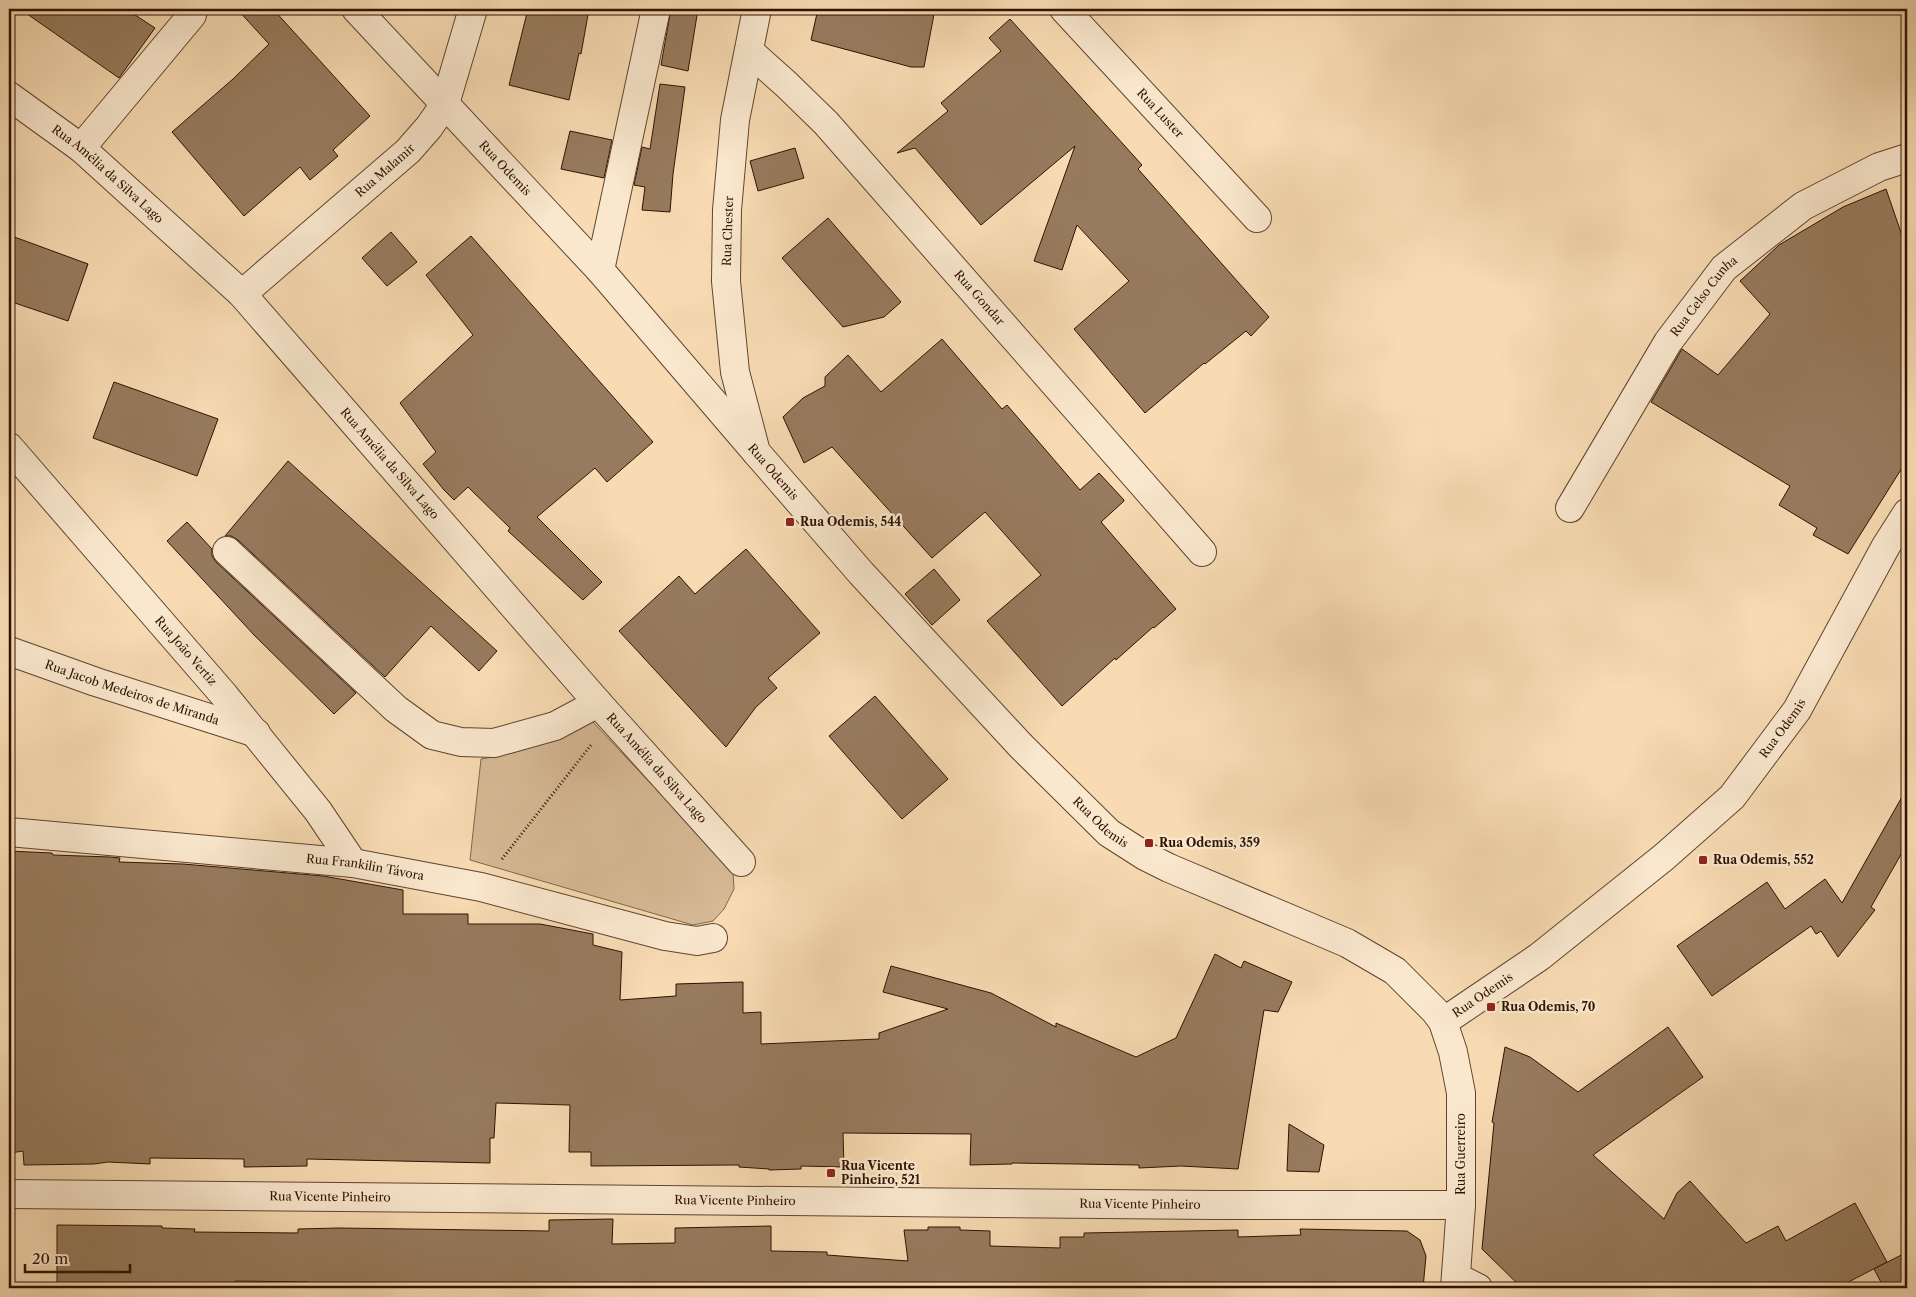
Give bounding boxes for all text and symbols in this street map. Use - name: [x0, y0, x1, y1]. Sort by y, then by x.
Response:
- street label: Rua Luster: [1134, 85, 1187, 141]
- street label: Rua Amélia da Silva Lago: [49, 121, 167, 226]
- street label: Rua Odemis: [476, 137, 535, 198]
- street label: Rua Malamir: [352, 141, 418, 200]
- street label: Rua Chester: [719, 196, 736, 266]
- street label: Rua Celso Cunha: [1667, 252, 1741, 339]
- street label: Rua Gondar: [951, 267, 1008, 328]
- street label: Rua Amélia da Silva Lago: [337, 404, 443, 522]
- street label: Rua Odemis: [745, 440, 802, 503]
- place label: Rua Odemis, 544: [800, 514, 901, 529]
- marker: Rua Odemis, 544: [784, 516, 796, 528]
- street label: Rua João Vertiz: [152, 613, 220, 688]
- street label: Rua Jacob Medeiros de Miranda: [43, 656, 222, 728]
- street label: Rua Odemis: [1756, 696, 1809, 761]
- street label: Rua Amélia da Silva Lago: [604, 710, 710, 826]
- street label: Rua Odemis: [1070, 793, 1131, 851]
- place label: Rua Odemis, 359: [1159, 835, 1260, 850]
- marker: Rua Odemis, 359: [1143, 837, 1155, 849]
- street label: Rua Frankilin Távora: [306, 851, 426, 883]
- place label: Rua Odemis, 552: [1713, 852, 1814, 867]
- marker: Rua Odemis, 552: [1697, 854, 1709, 866]
- street label: Rua Odemis: [1449, 969, 1516, 1020]
- place label: Rua Odemis, 70: [1501, 999, 1596, 1014]
- marker: Rua Odemis, 70: [1485, 1001, 1497, 1013]
- street label: Rua Guerreiro: [1453, 1113, 1468, 1195]
- place label: Rua Vicente Pinheiro, 521: [841, 1158, 921, 1187]
- marker: Rua Vicente Pinheiro, 521: [825, 1167, 837, 1179]
- street label: Rua Vicente Pinheiro: [269, 1188, 391, 1204]
- street label: Rua Vicente Pinheiro: [674, 1192, 796, 1208]
- street label: Rua Vicente Pinheiro: [1079, 1196, 1201, 1212]
- scale bar: [25, 1242, 130, 1274]
- text: 20 m: [32, 1249, 68, 1268]

